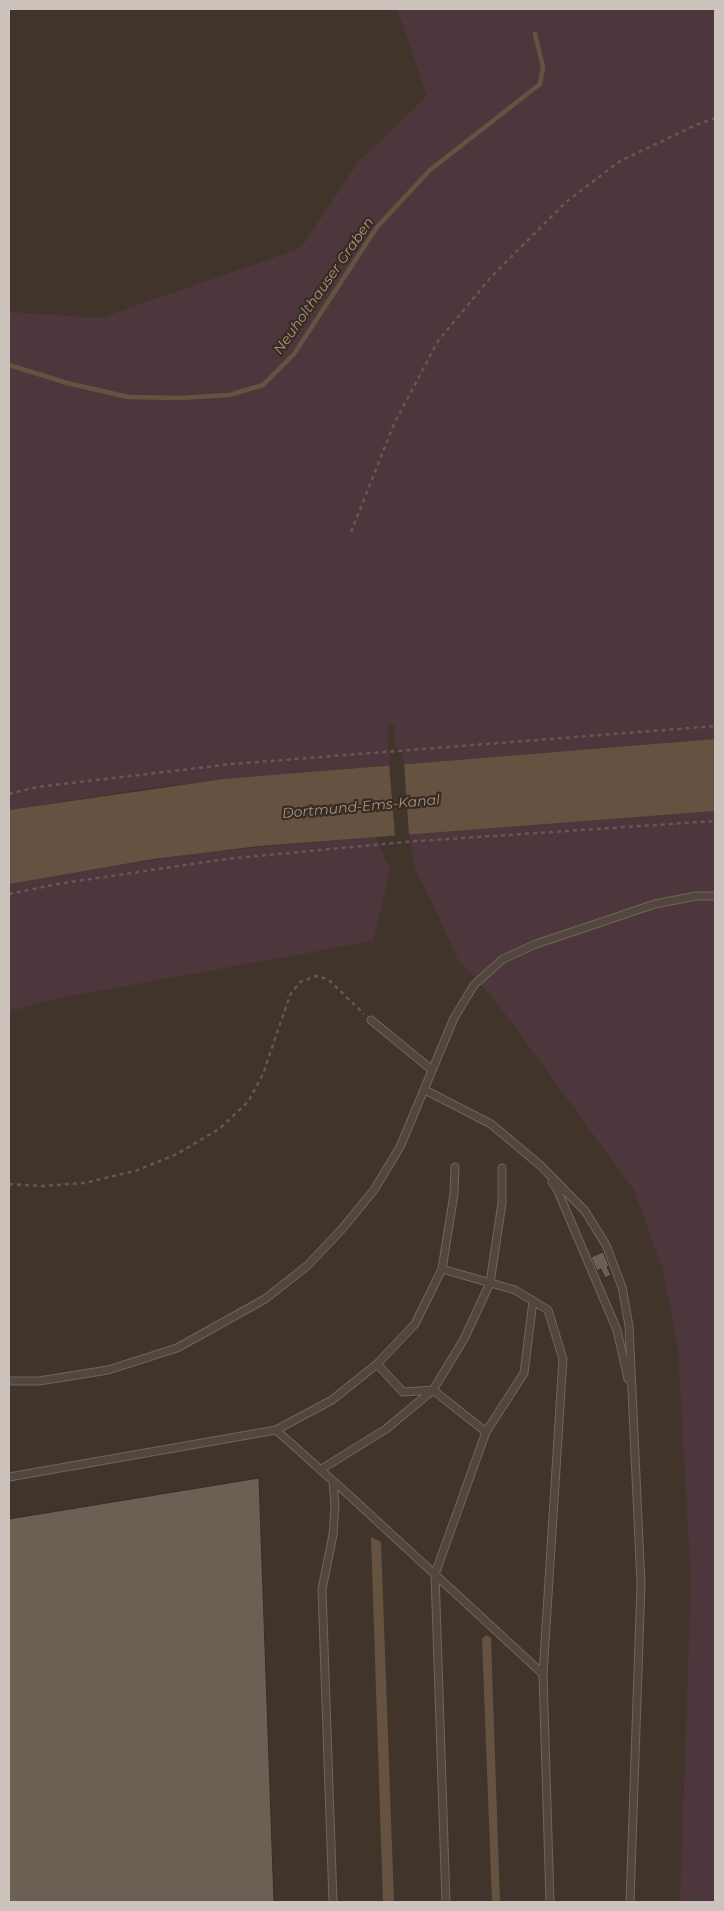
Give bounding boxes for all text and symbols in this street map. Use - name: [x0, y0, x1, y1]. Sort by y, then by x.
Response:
- water label: Neuholthauser Graben: [270, 214, 378, 358]
- water label: Dortmund-Ems-Kanal: [281, 792, 441, 822]

